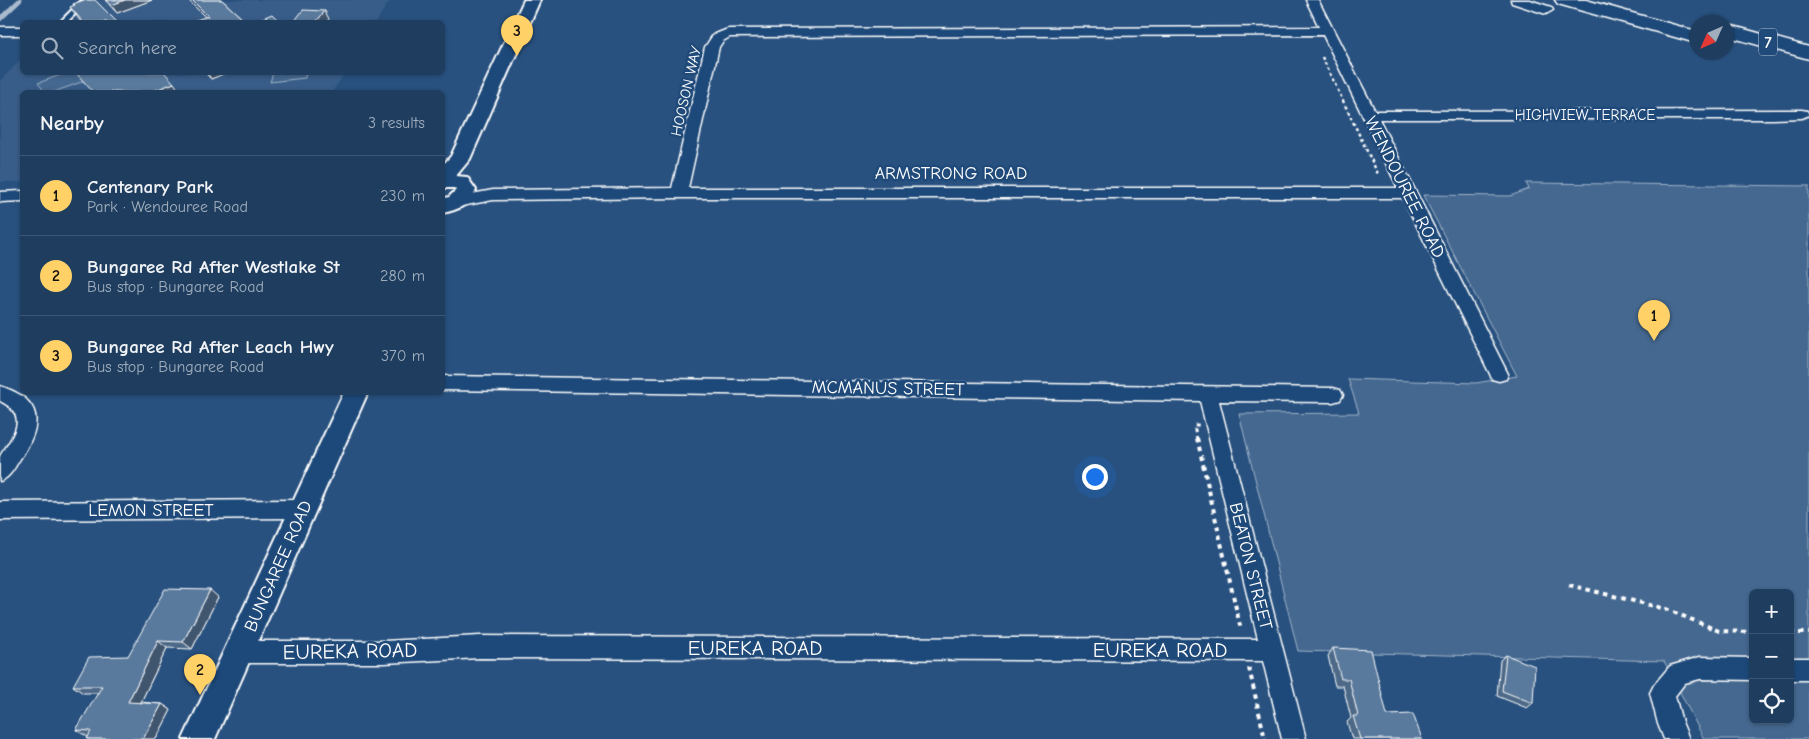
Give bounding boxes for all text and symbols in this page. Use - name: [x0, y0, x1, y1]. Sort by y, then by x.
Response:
- pin: 3: [501, 15, 533, 56]
- north arrow: [1689, 15, 1734, 60]
- search box: [20, 20, 445, 75]
- road number: 7: [1759, 28, 1777, 56]
- icon: search: [38, 34, 66, 62]
- text: Search here: [78, 37, 177, 59]
- street label: HOOSON WAY: [667, 44, 705, 138]
- street label: HIGHVIEW TERRACE: [1515, 106, 1655, 124]
- text: Nearby: [40, 111, 104, 135]
- street label: WENDOUREE ROAD: [1360, 113, 1449, 262]
- text: 3 results: [368, 114, 425, 132]
- street label: ARMSTRONG ROAD: [875, 163, 1027, 184]
- text: Centenary Park: [87, 176, 213, 198]
- text: 1: [53, 187, 59, 205]
- text: 230 m: [380, 187, 425, 205]
- text: Park · Wendouree Road: [87, 198, 248, 216]
- text: Bungaree Rd After Westlake St: [87, 256, 340, 278]
- text: 2: [52, 267, 60, 285]
- text: 280 m: [380, 267, 425, 285]
- text: Bus stop · Bungaree Road: [87, 278, 264, 296]
- pin: 1: [1638, 300, 1670, 341]
- text: Bungaree Rd After Leach Hwy: [87, 336, 334, 358]
- text: 3: [52, 347, 60, 365]
- text: 370 m: [381, 347, 425, 365]
- text: Bus stop · Bungaree Road: [87, 358, 264, 376]
- street label: MCMANUS STREET: [811, 377, 965, 400]
- your location: [1082, 464, 1108, 490]
- street label: BUNGAREE ROAD: [240, 497, 317, 635]
- street label: LEMON STREET: [88, 500, 214, 521]
- street label: BEATON STREET: [1225, 500, 1277, 632]
- map controls: [1749, 589, 1794, 724]
- button: +: [1749, 589, 1794, 634]
- button: −: [1749, 634, 1794, 679]
- street label: EUREKA ROAD: [688, 636, 822, 660]
- street label: EUREKA ROAD: [282, 638, 418, 664]
- street label: EUREKA ROAD: [1093, 638, 1227, 662]
- pin: 2: [184, 654, 216, 695]
- button: locate: [1749, 679, 1794, 724]

